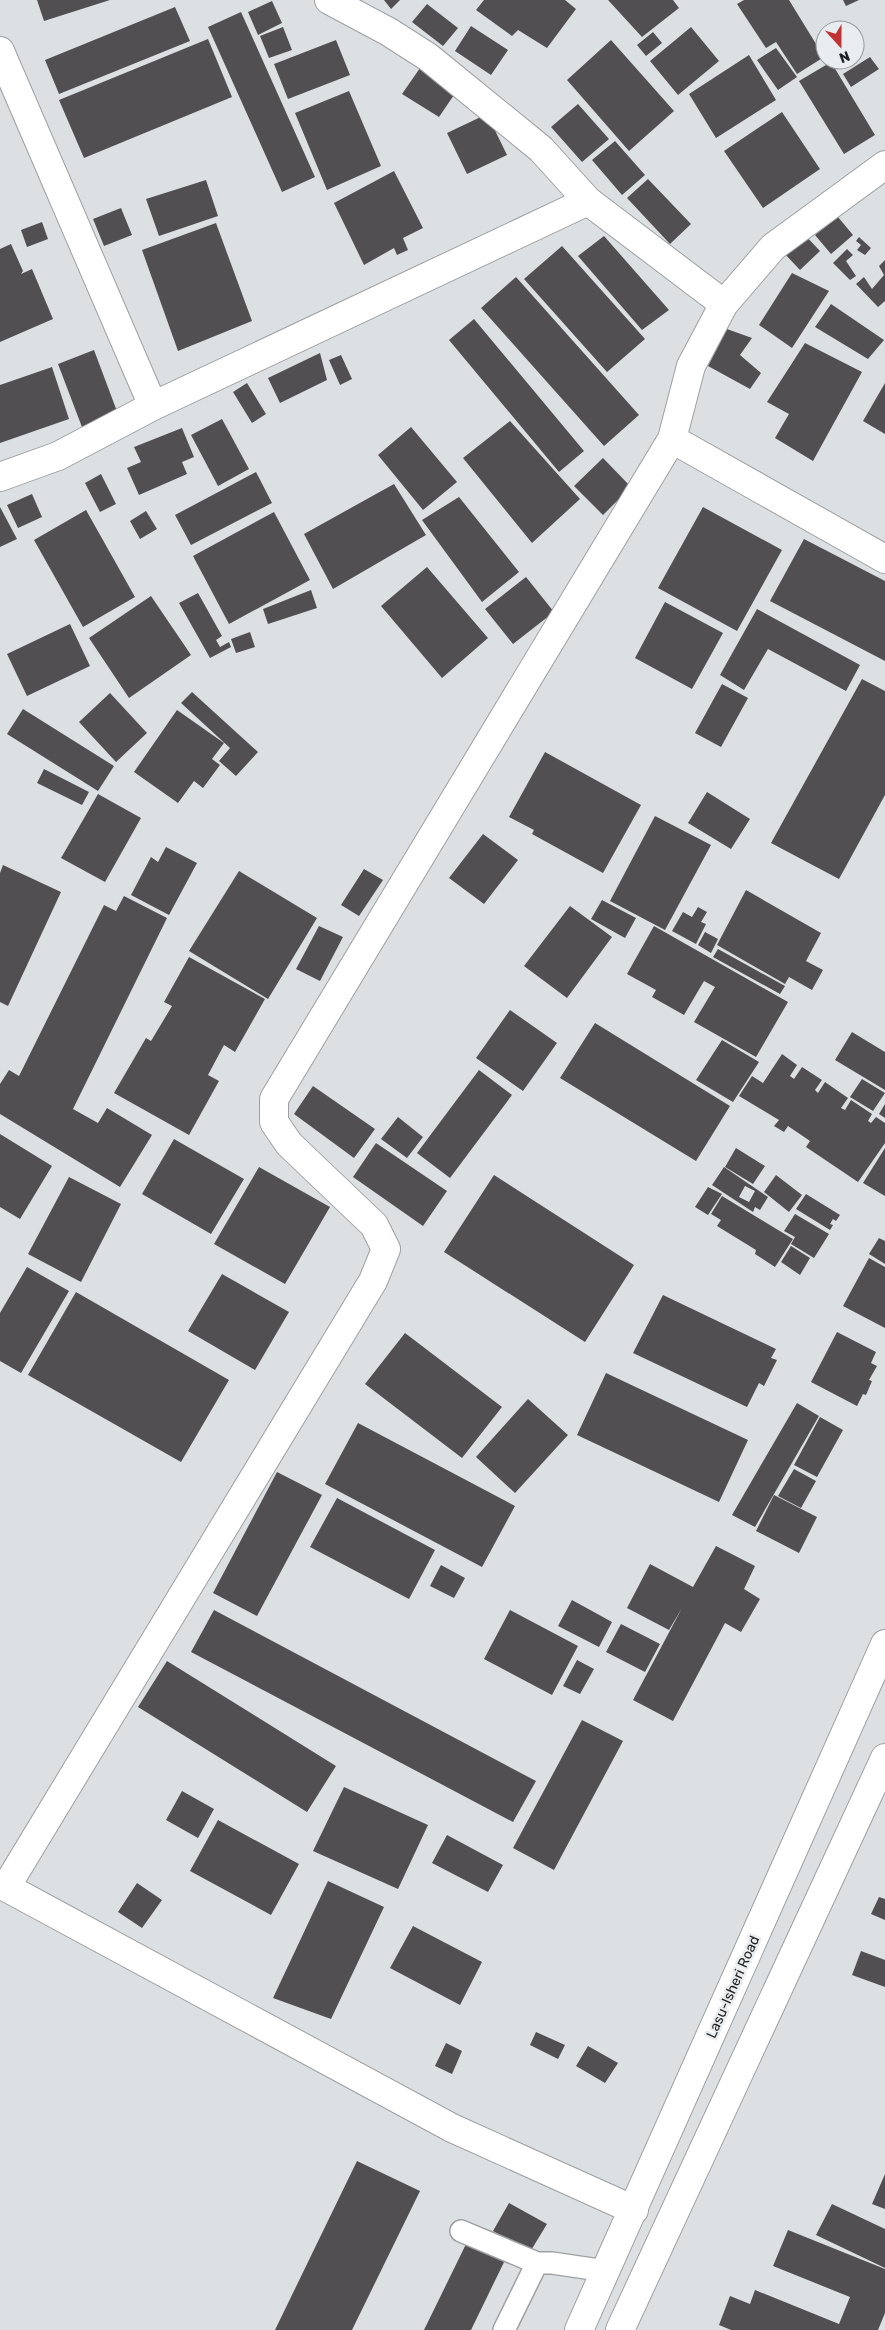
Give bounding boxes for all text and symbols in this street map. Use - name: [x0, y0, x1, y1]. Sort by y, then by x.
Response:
- north arrow: [815, 20, 865, 70]
- text: N: [837, 47, 852, 66]
- street label: Lasu-Isheri Road: [703, 1933, 763, 2041]

